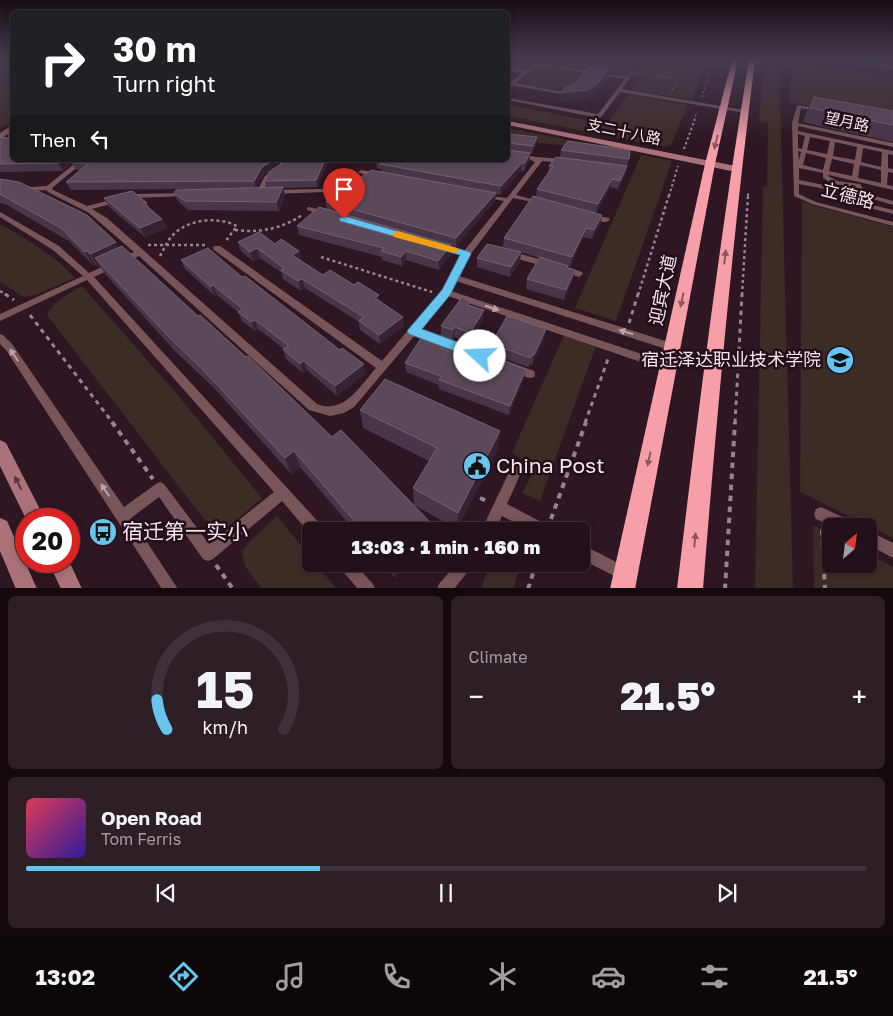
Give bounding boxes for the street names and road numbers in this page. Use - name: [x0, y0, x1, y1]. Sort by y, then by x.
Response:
- street label: 望月路: [823, 108, 871, 135]
- street label: 支二十八路: [586, 114, 663, 148]
- street label: 立德路: [819, 177, 877, 213]
- street label: 迎宾大道: [644, 252, 680, 327]

